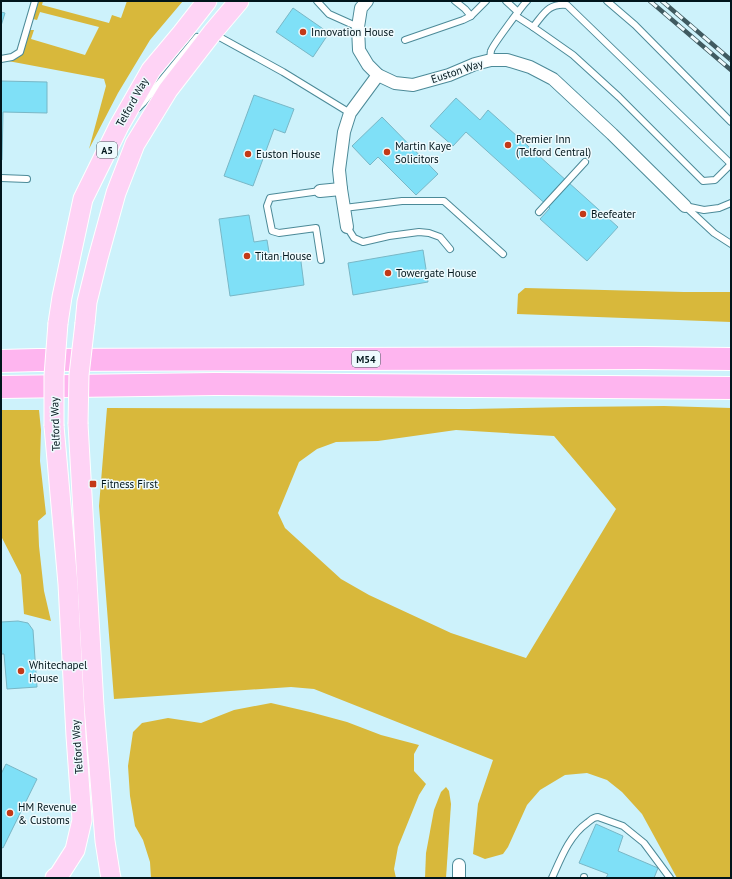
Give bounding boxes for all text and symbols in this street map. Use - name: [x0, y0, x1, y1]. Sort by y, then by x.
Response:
- place label: Innovation House: [311, 25, 394, 39]
- marker: Innovation House: [298, 27, 308, 37]
- street label: Euston Way: [429, 56, 486, 86]
- street label: Telford Way: [113, 74, 152, 129]
- place label: Premier Inn (Telford Central): [516, 132, 591, 159]
- place label: Martin Kaye Solicitors: [395, 139, 452, 166]
- marker: Premier Inn (Telford Central): [503, 140, 513, 150]
- road number: A5: [97, 142, 117, 158]
- place label: Euston House: [256, 147, 321, 161]
- marker: Martin Kaye Solicitors: [382, 147, 392, 157]
- marker: Euston House: [243, 149, 253, 159]
- place label: Beefeater: [591, 207, 636, 221]
- marker: Beefeater: [578, 209, 588, 219]
- place label: Titan House: [255, 249, 312, 263]
- marker: Titan House: [242, 251, 252, 261]
- place label: Towergate House: [396, 266, 477, 280]
- marker: Towergate House: [383, 268, 393, 278]
- road number: M54: [352, 351, 380, 367]
- street label: Telford Way: [47, 396, 63, 451]
- place label: Fitness First: [101, 477, 158, 491]
- marker: Fitness First: [88, 479, 98, 489]
- place label: Whitechapel House: [29, 658, 88, 685]
- marker: Whitechapel House: [16, 666, 26, 676]
- street label: Telford Way: [68, 719, 86, 775]
- place label: HM Revenue & Customs: [18, 800, 77, 827]
- marker: HM Revenue & Customs: [5, 808, 15, 818]

